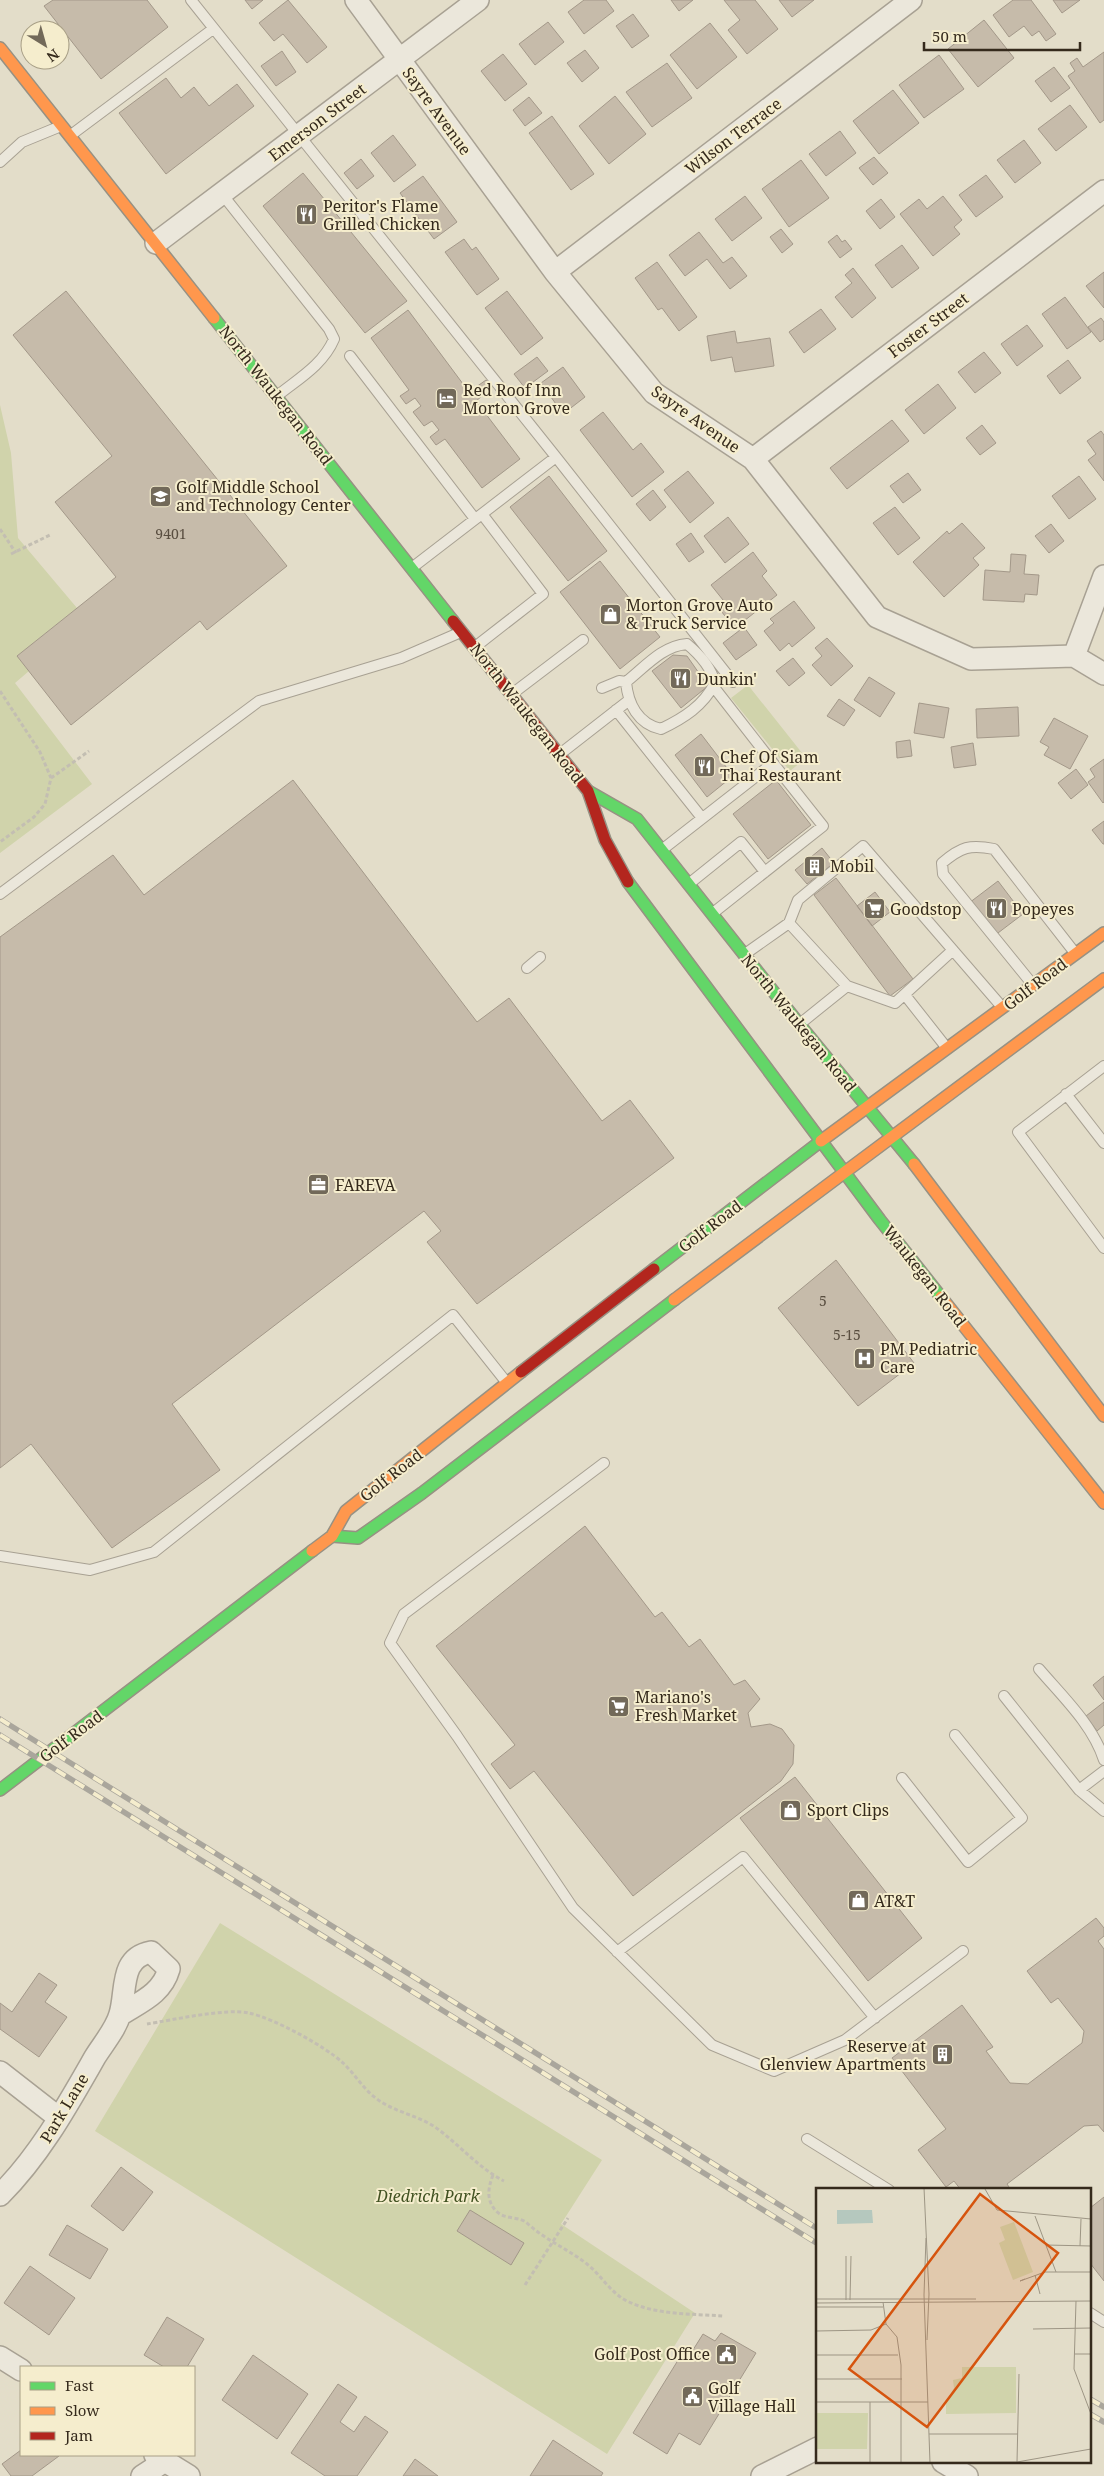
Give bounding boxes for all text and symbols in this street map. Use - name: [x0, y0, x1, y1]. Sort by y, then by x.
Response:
- north arrow: [20, 20, 70, 70]
- scale bar: [924, 20, 1080, 52]
- text: 50 m: [932, 26, 967, 46]
- text: N: [43, 45, 63, 67]
- street label: Sayre Avenue: [398, 63, 476, 159]
- street label: Emerson Street: [264, 78, 371, 166]
- street label: Wilson Terrace: [680, 92, 786, 180]
- place label: Peritor's Flame Grilled Chicken: [323, 195, 440, 235]
- restaurant icon: Peritor's Flame Grilled Chicken: [295, 203, 319, 227]
- street label: Foster Street: [883, 287, 973, 363]
- street label: North Waukegan Road: [214, 320, 338, 470]
- place label: Red Roof Inn Morton Grove: [463, 379, 570, 419]
- street label: Sayre Avenue: [647, 380, 745, 458]
- hotel icon: Red Roof Inn Morton Grove: [435, 387, 459, 411]
- place label: Golf Middle School and Technology Center: [176, 476, 351, 516]
- school or university icon: Golf Middle School and Technology Center: [148, 484, 172, 508]
- house number: 9401: [155, 524, 187, 543]
- place label: Morton Grove Auto & Truck Service: [626, 594, 773, 634]
- shop icon: Morton Grove Auto & Truck Service: [598, 602, 622, 626]
- street label: North Waukegan Road: [465, 638, 589, 788]
- restaurant icon: Dunkin': [669, 667, 693, 691]
- place label: Dunkin': [697, 668, 757, 690]
- place label: Chef Of Siam Thai Restaurant: [720, 746, 842, 786]
- restaurant icon: Chef Of Siam Thai Restaurant: [692, 754, 716, 778]
- building icon: Mobil: [802, 854, 826, 878]
- place label: Mobil: [830, 855, 874, 877]
- supermarket icon: Goodstop: [862, 897, 886, 921]
- restaurant icon: Popeyes: [984, 897, 1008, 921]
- place label: Goodstop: [890, 898, 962, 920]
- place label: Popeyes: [1012, 898, 1074, 920]
- street label: North Waukegan Road: [736, 949, 862, 1097]
- street label: Golf Road: [999, 953, 1071, 1015]
- office icon: FAREVA: [307, 1173, 331, 1197]
- place label: FAREVA: [335, 1174, 396, 1196]
- street label: Golf Road: [674, 1195, 746, 1257]
- street label: Waukegan Road: [878, 1221, 972, 1331]
- house number: 5: [819, 1291, 827, 1310]
- house number: 5-15: [833, 1325, 861, 1344]
- place label: PM Pediatric Care: [880, 1338, 977, 1378]
- hospital icon: PM Pediatric Care: [852, 1346, 876, 1370]
- street label: Golf Road: [355, 1443, 427, 1507]
- place label: Mariano's Fresh Market: [635, 1686, 737, 1726]
- supermarket icon: Mariano's Fresh Market: [607, 1694, 631, 1718]
- street label: Golf Road: [35, 1705, 107, 1767]
- shop icon: Sport Clips: [779, 1798, 803, 1822]
- place label: Sport Clips: [807, 1799, 889, 1821]
- shop icon: AT&T: [846, 1889, 870, 1913]
- place label: AT&T: [874, 1890, 915, 1912]
- place label: Reserve at Glenview Apartments: [760, 2035, 926, 2075]
- building icon: Reserve at Glenview Apartments: [930, 2043, 954, 2067]
- street label: Park Lane: [35, 2069, 93, 2147]
- park label: Diedrich Park: [375, 2185, 481, 2207]
- inset map: [816, 2188, 1092, 2464]
- public building icon: Golf Post Office: [714, 2342, 738, 2366]
- place label: Golf Post Office: [594, 2343, 710, 2365]
- legend: [20, 2366, 195, 2456]
- text: Fast: [65, 2375, 94, 2395]
- place label: Golf Village Hall: [708, 2377, 796, 2417]
- public building icon: Golf Village Hall: [680, 2385, 704, 2409]
- text: Slow: [65, 2400, 99, 2420]
- text: Jam: [64, 2425, 93, 2445]

